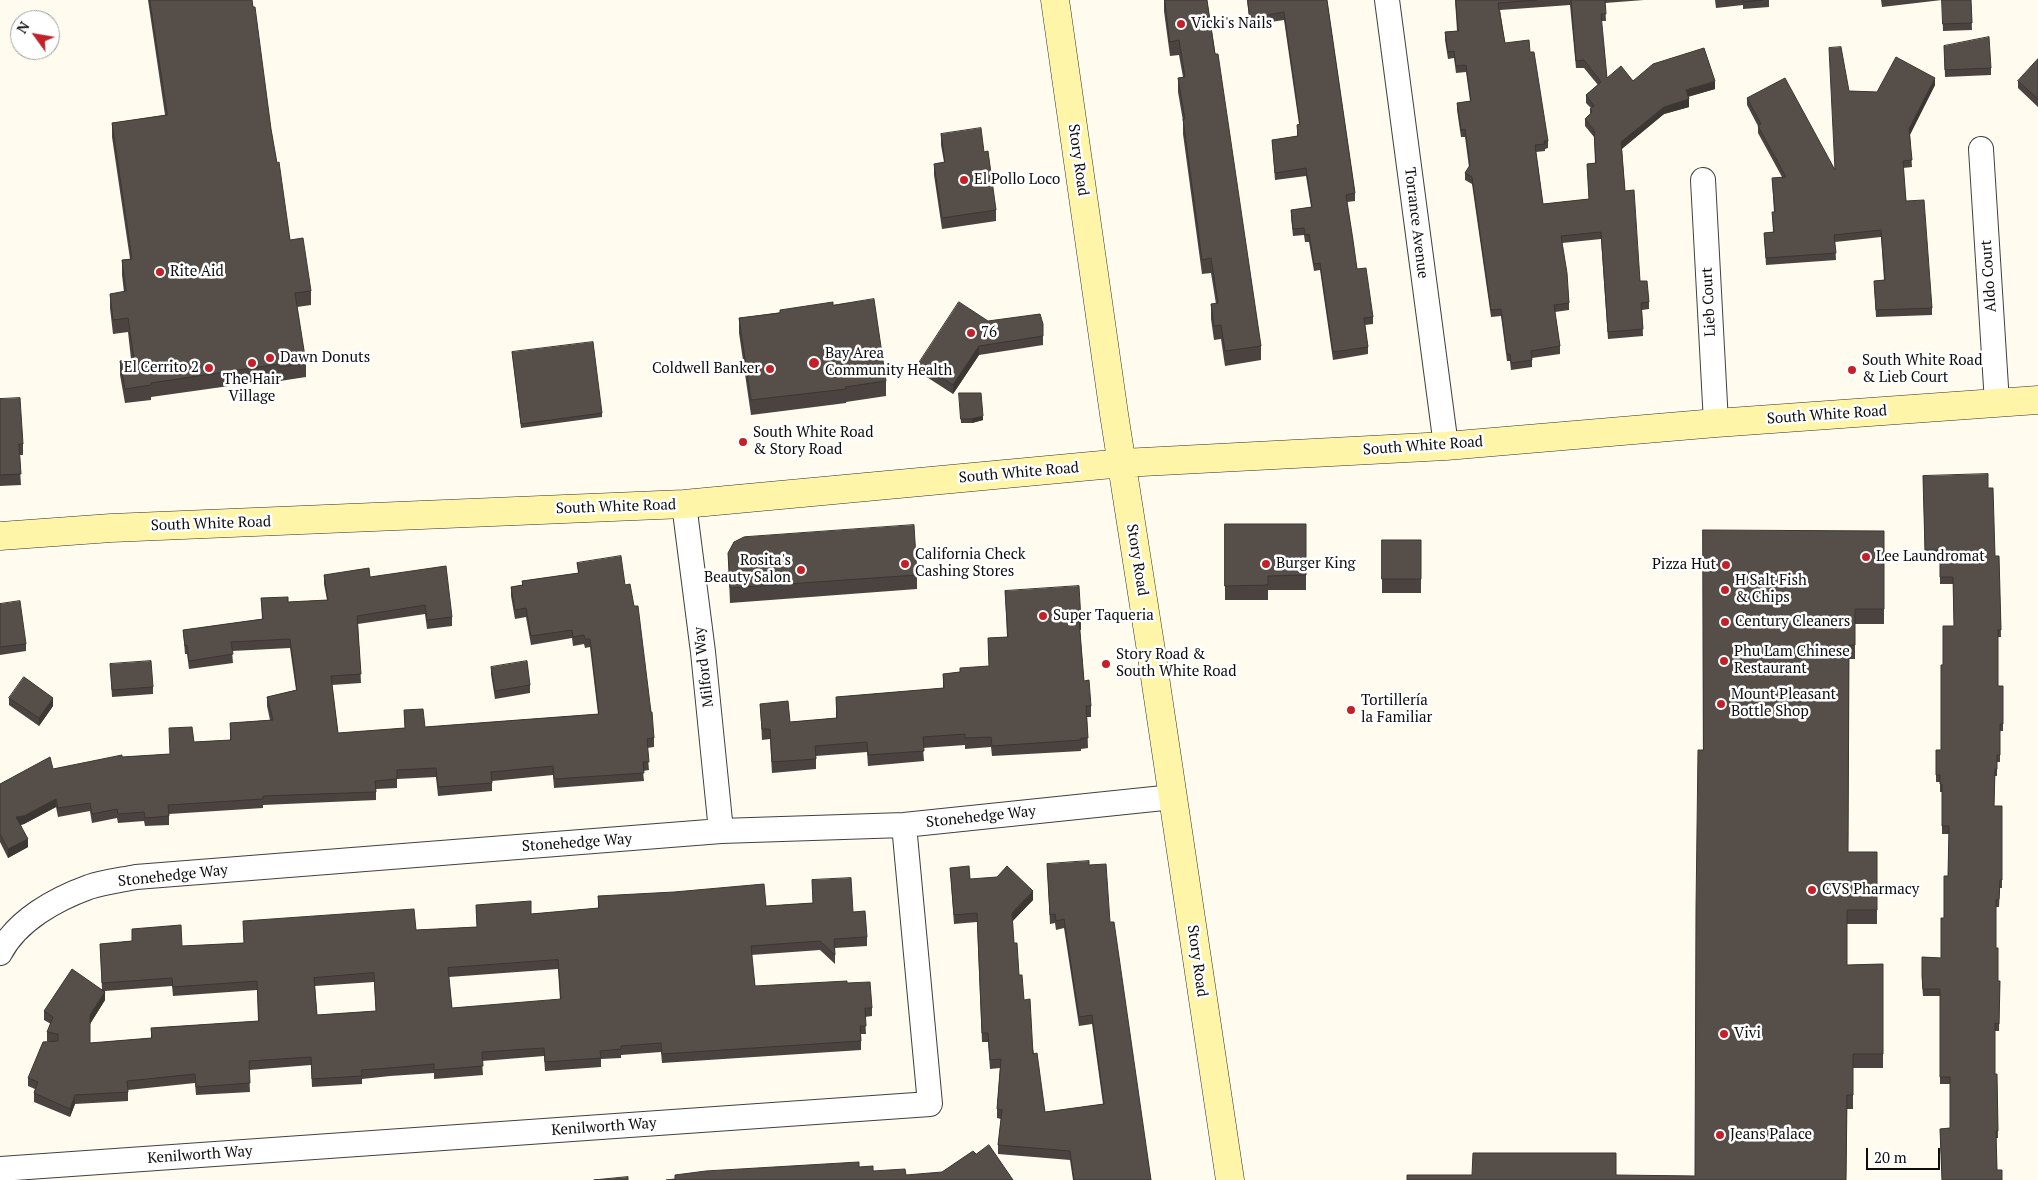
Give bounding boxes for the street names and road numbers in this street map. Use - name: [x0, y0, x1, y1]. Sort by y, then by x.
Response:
- street label: Story Road: [1064, 123, 1092, 197]
- street label: Torrance Avenue: [1400, 166, 1432, 280]
- street label: Aldo Court: [1977, 239, 2001, 313]
- street label: Lieb Court: [1698, 267, 1720, 337]
- street label: South White Road: [1766, 402, 1888, 428]
- street label: South White Road: [1362, 433, 1484, 459]
- street label: South White Road: [958, 459, 1080, 487]
- street label: South White Road: [555, 496, 677, 518]
- street label: South White Road: [150, 513, 272, 535]
- street label: Story Road: [1122, 523, 1152, 597]
- street label: Milford Way: [690, 626, 718, 708]
- street label: Stonehedge Way: [925, 802, 1037, 832]
- street label: Stonehedge Way: [521, 830, 633, 856]
- street label: Stonehedge Way: [117, 861, 229, 891]
- street label: Story Road: [1183, 924, 1211, 998]
- street label: Kenilworth Way: [551, 1114, 657, 1140]
- street label: Kenilworth Way: [147, 1142, 253, 1168]

